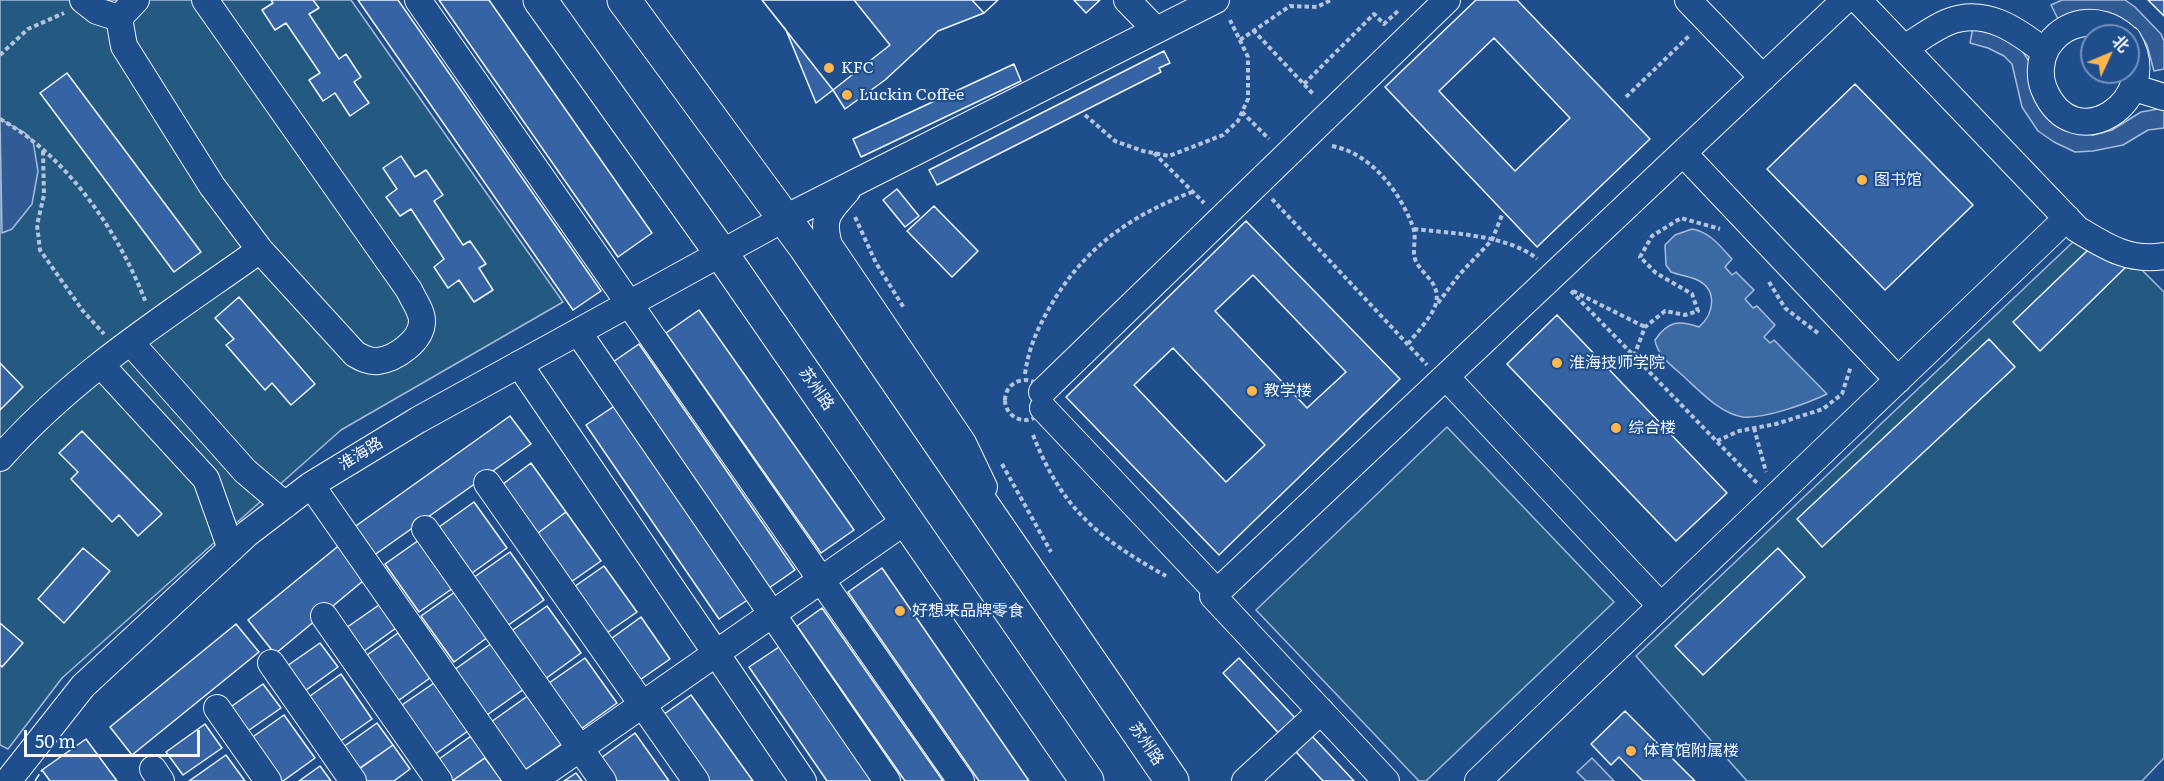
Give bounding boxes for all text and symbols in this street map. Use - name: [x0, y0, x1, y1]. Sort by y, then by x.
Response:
- north arrow: [2080, 24, 2140, 84]
- text: 北: [2107, 29, 2136, 57]
- place label: KFC: [841, 58, 874, 78]
- marker: KFC: [822, 61, 836, 75]
- place label: Luckin Coffee: [859, 85, 964, 105]
- marker: Luckin Coffee: [840, 88, 854, 102]
- place label: 图书馆: [1874, 170, 1922, 190]
- marker: 图书馆: [1855, 173, 1869, 187]
- place label: 淮海技师学院: [1569, 353, 1665, 373]
- marker: 淮海技师学院: [1550, 356, 1564, 370]
- street label: 苏州路: [794, 364, 838, 414]
- place label: 教学楼: [1264, 381, 1312, 401]
- marker: 教学楼: [1245, 384, 1259, 398]
- place label: 综合楼: [1628, 418, 1676, 438]
- marker: 综合楼: [1609, 421, 1623, 435]
- street label: 淮海路: [335, 433, 387, 475]
- place label: 好想来品牌零食: [912, 601, 1024, 621]
- marker: 好想来品牌零食: [893, 604, 907, 618]
- scale bar: [27, 718, 202, 756]
- street label: 苏州路: [1125, 719, 1167, 769]
- text: 50 m: [35, 727, 76, 754]
- place label: 体育馆附属楼: [1643, 741, 1739, 761]
- marker: 体育馆附属楼: [1624, 744, 1638, 758]

